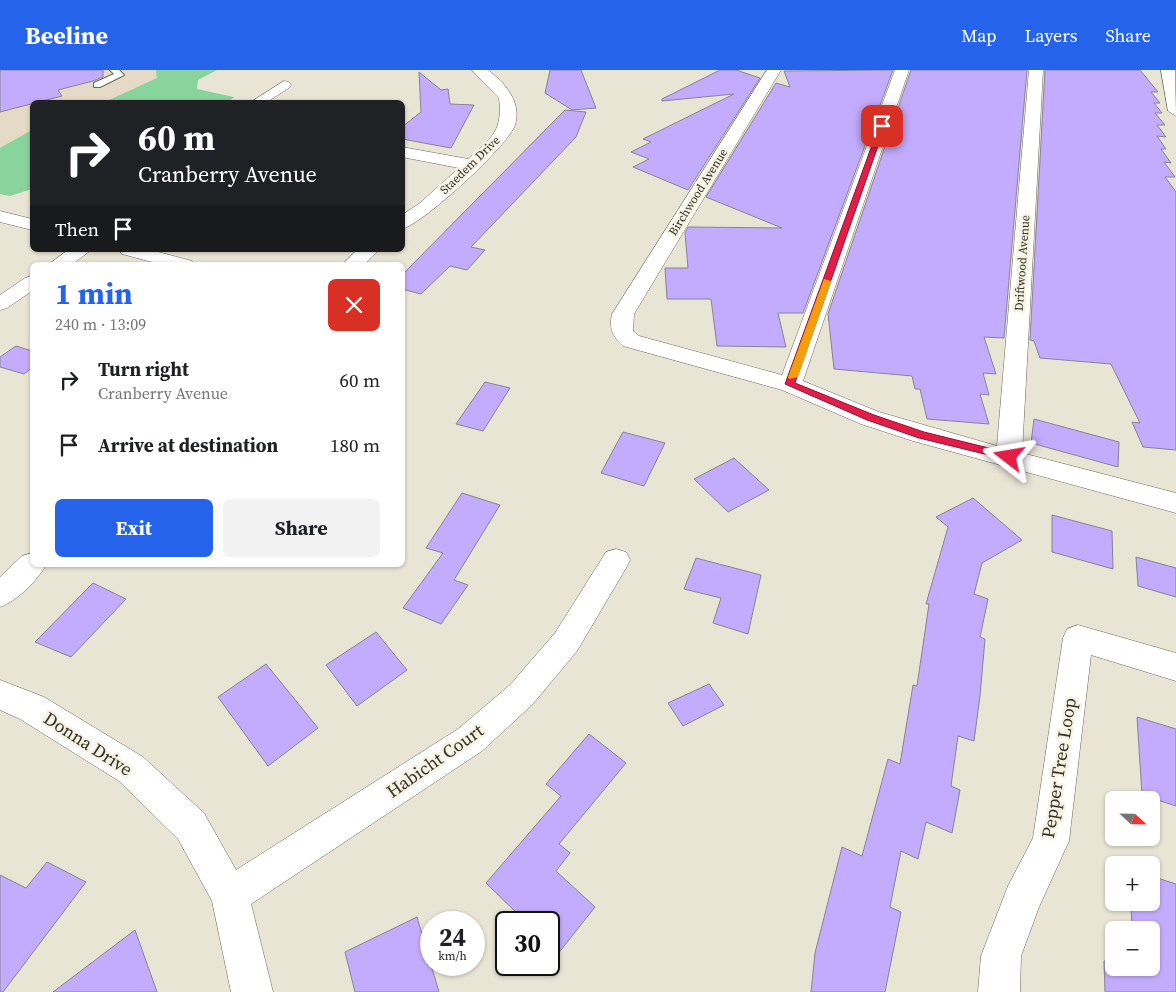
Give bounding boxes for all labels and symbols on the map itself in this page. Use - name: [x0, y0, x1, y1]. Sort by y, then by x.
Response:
- pin: [861, 105, 903, 147]
- street label: Staedem Drive: [437, 132, 503, 198]
- street label: Birchwood Avenue: [665, 145, 731, 239]
- street label: Driftwood Avenue: [1011, 214, 1033, 312]
- position arrow: [982, 430, 1034, 482]
- street label: Pepper Tree Loop: [1035, 696, 1082, 840]
- street label: Donna Drive: [39, 706, 138, 782]
- street label: Habicht Court: [381, 718, 488, 803]
- north arrow: [1105, 791, 1160, 846]
- speed limit sign: 30: [495, 911, 560, 976]

